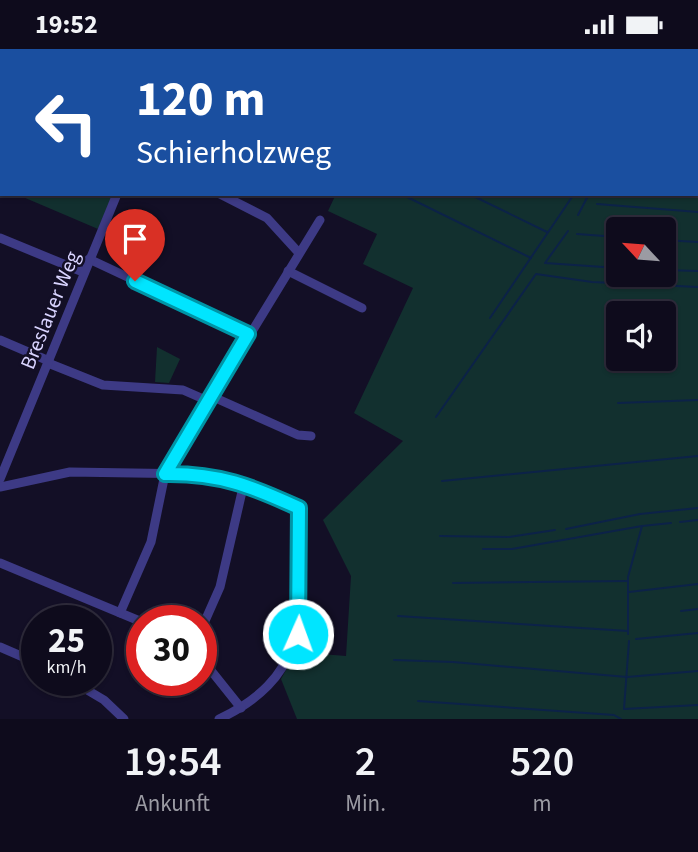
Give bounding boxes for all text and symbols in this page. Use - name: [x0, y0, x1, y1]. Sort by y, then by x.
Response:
- text: 19:52: [35, 6, 98, 43]
- text: 120 m: [136, 65, 265, 135]
- icon: left: [21, 77, 112, 168]
- text: Schierholzweg: [136, 130, 331, 176]
- pin: [105, 209, 165, 281]
- north arrow: [606, 217, 676, 287]
- map controls: [606, 217, 676, 371]
- icon: arrive: [116, 220, 154, 258]
- street label: Breslauer Weg: [13, 246, 88, 374]
- button: sound: [606, 301, 676, 371]
- position arrow: [261, 597, 335, 671]
- speed limit sign: 30: [126, 605, 217, 696]
- text: 25: [48, 616, 85, 666]
- text: km/h: [47, 655, 86, 680]
- text: 19:54: [124, 732, 221, 792]
- text: 2: [355, 732, 376, 792]
- text: 520: [510, 732, 574, 792]
- text: Ankunft: [135, 787, 210, 820]
- text: Min.: [345, 787, 386, 820]
- text: m: [532, 787, 551, 820]

